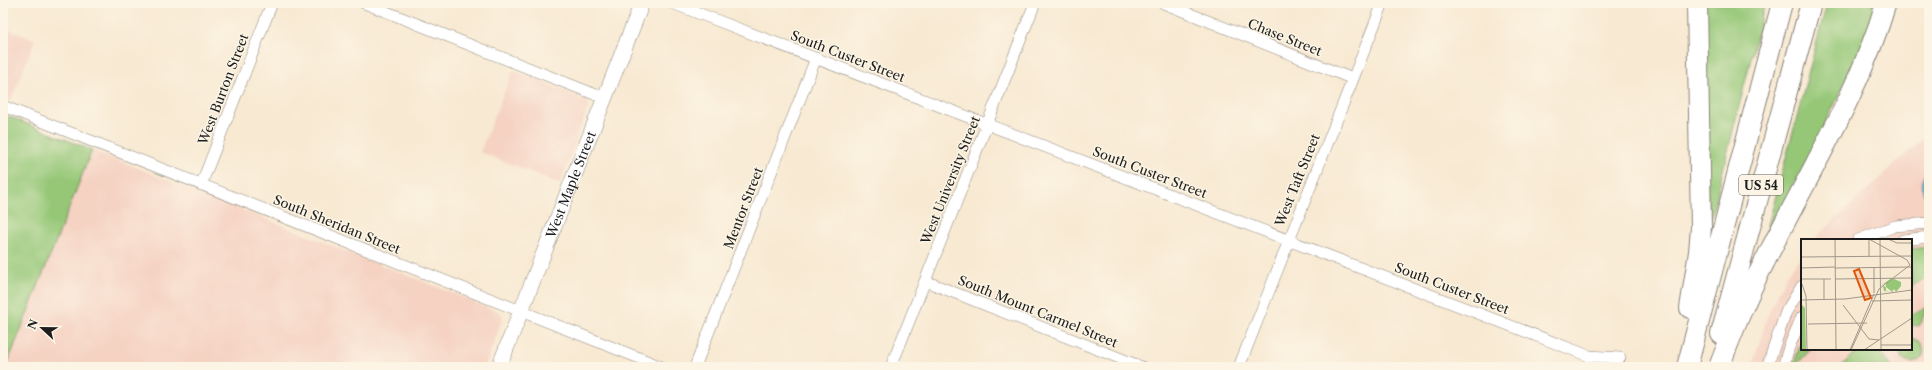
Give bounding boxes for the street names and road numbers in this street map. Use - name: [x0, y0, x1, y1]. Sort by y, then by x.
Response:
- street label: Chase Street: [1246, 15, 1325, 59]
- street label: South Custer Street: [789, 27, 908, 85]
- street label: West Burton Street: [194, 31, 252, 148]
- street label: West University Street: [917, 113, 983, 247]
- street label: West Maple Street: [542, 128, 599, 241]
- street label: West Taft Street: [1271, 131, 1323, 230]
- street label: South Custer Street: [1091, 143, 1210, 201]
- street label: Mentor Street: [720, 164, 766, 251]
- road number: US 54: [1739, 175, 1783, 195]
- street label: South Sheridan Street: [271, 191, 403, 257]
- street label: South Custer Street: [1393, 259, 1512, 317]
- street label: South Mount Carmel Street: [956, 272, 1121, 351]

